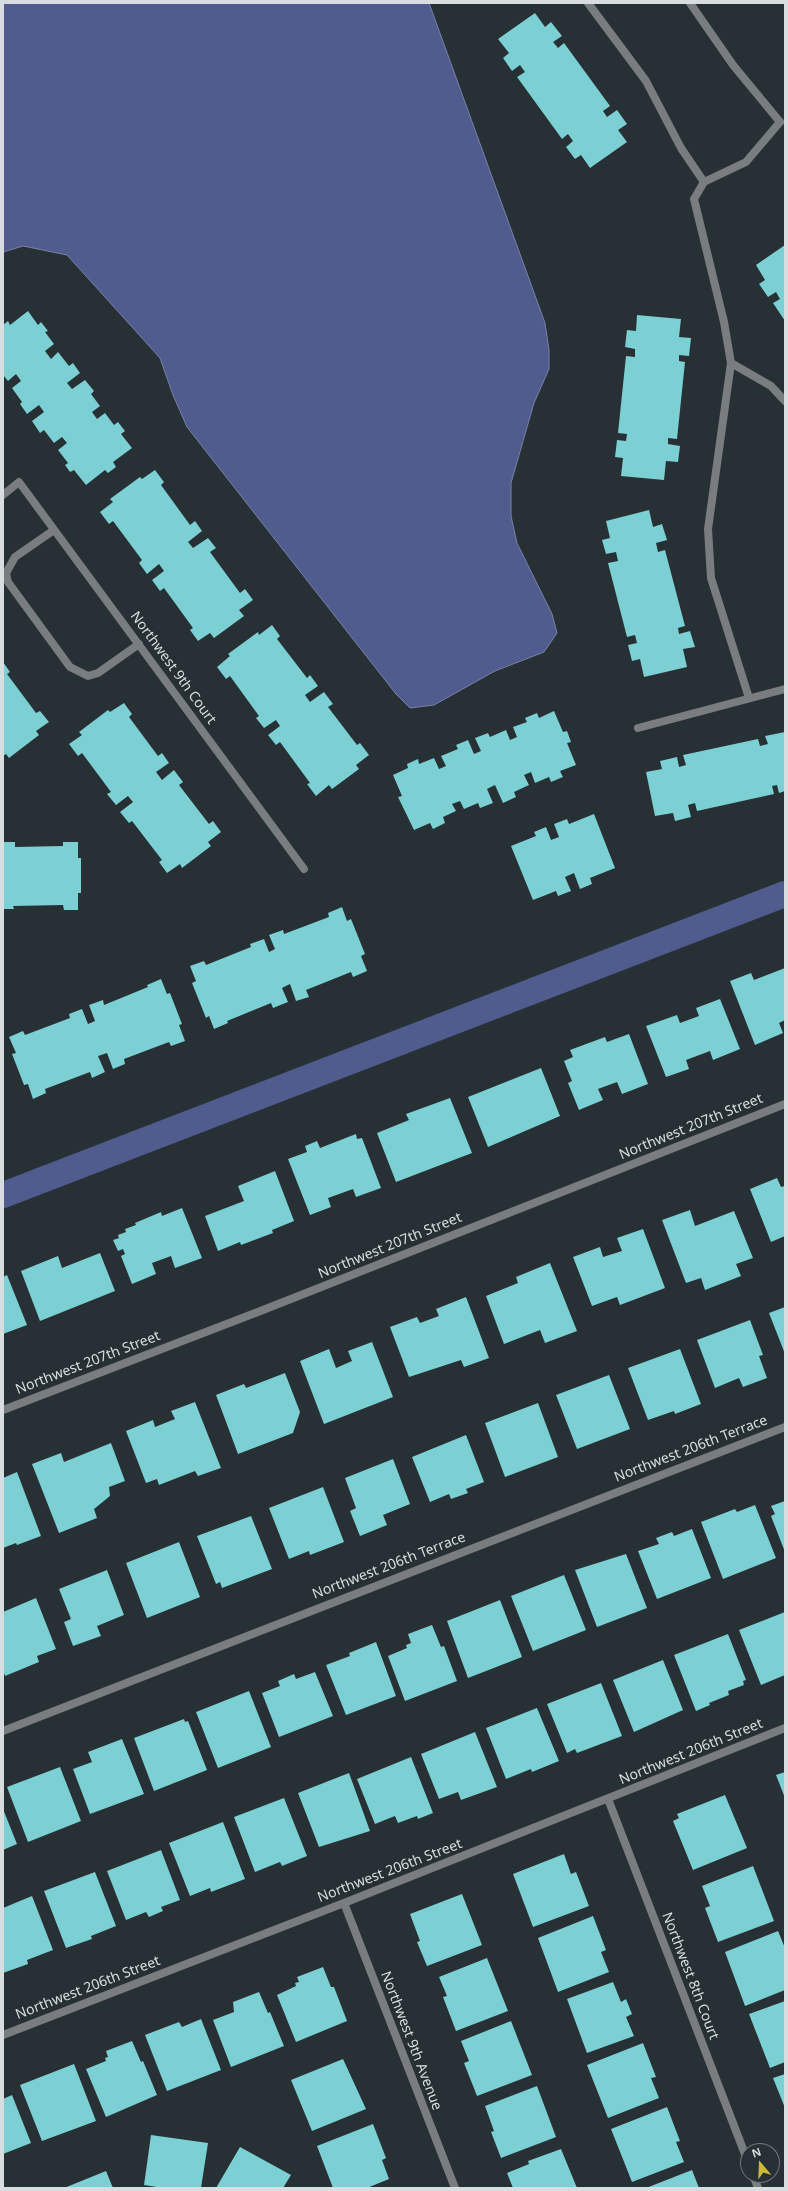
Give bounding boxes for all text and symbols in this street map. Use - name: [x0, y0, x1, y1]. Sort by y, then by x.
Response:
- street label: Northwest 9th Court: [127, 608, 219, 728]
- street label: Northwest 207th Street: [617, 1090, 765, 1164]
- street label: Northwest 207th Street: [316, 1209, 464, 1283]
- street label: Northwest 207th Street: [13, 1328, 163, 1398]
- street label: Northwest 206th Terrace: [612, 1412, 770, 1486]
- street label: Northwest 206th Terrace: [310, 1529, 468, 1603]
- street label: Northwest 206th Street: [617, 1715, 765, 1789]
- street label: Northwest 206th Street: [315, 1836, 465, 1906]
- street label: Northwest 8th Court: [658, 1910, 722, 2042]
- street label: Northwest 206th Street: [13, 1953, 163, 2023]
- street label: Northwest 9th Avenue: [377, 1969, 445, 2113]
- north arrow: [740, 2143, 780, 2183]
- text: N: [750, 2144, 763, 2161]

